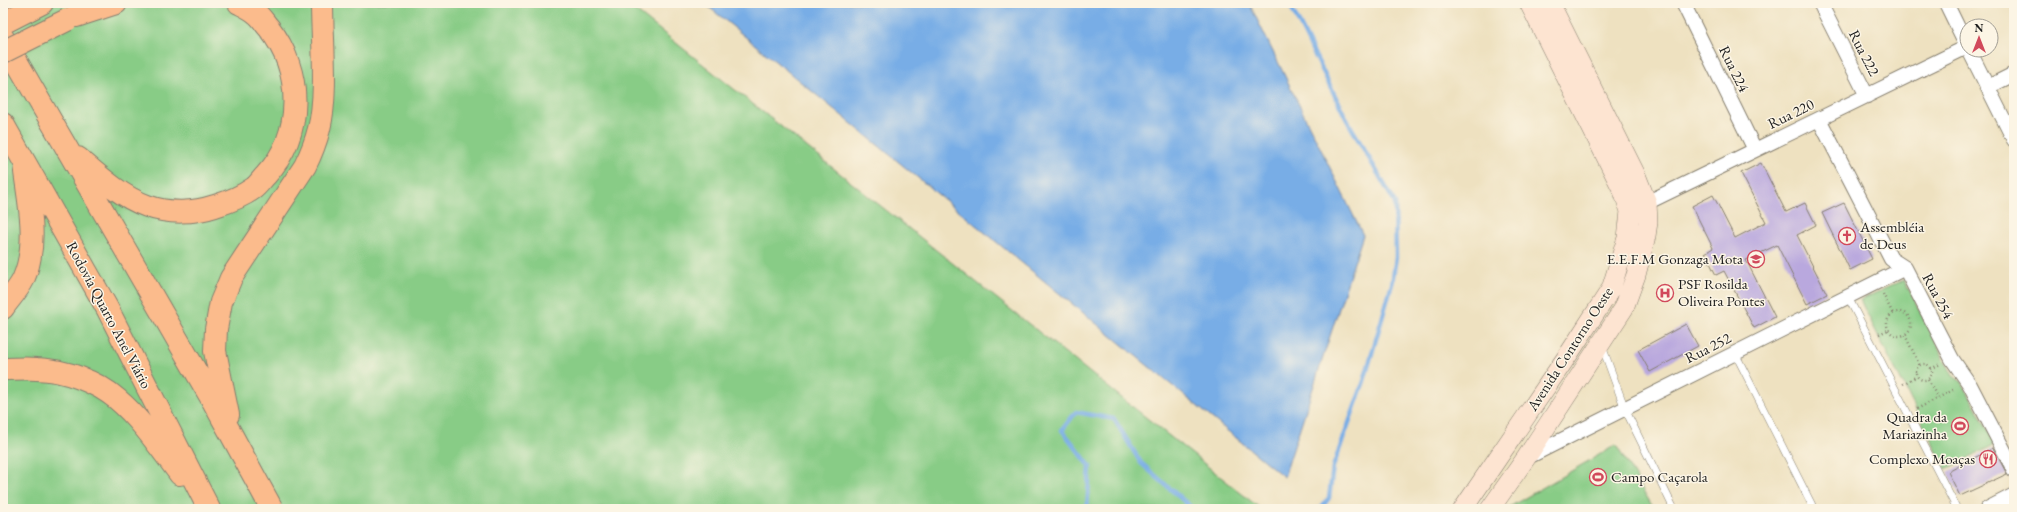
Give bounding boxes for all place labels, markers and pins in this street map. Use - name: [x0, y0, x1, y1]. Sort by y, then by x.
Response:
- place label: Assembléia de Deus: [1859, 217, 1924, 253]
- church icon: Assembléia de Deus: [1837, 226, 1857, 246]
- place label: E.E.F.M Gonzaga Mota: [1607, 249, 1743, 268]
- school or university icon: E.E.F.M Gonzaga Mota: [1746, 249, 1766, 269]
- place label: PSF Rosilda Oliveira Pontes: [1678, 274, 1765, 310]
- hospital icon: PSF Rosilda Oliveira Pontes: [1655, 283, 1675, 303]
- place label: Quadra da Mariazinha: [1882, 407, 1947, 443]
- sports icon: Quadra da Mariazinha: [1950, 416, 1970, 436]
- place label: Complexo Moaças: [1869, 449, 1975, 468]
- restaurant icon: Complexo Moaças: [1978, 449, 1998, 469]
- sports icon: Campo Caçarola: [1588, 467, 1608, 487]
- place label: Campo Caçarola: [1611, 467, 1708, 486]

